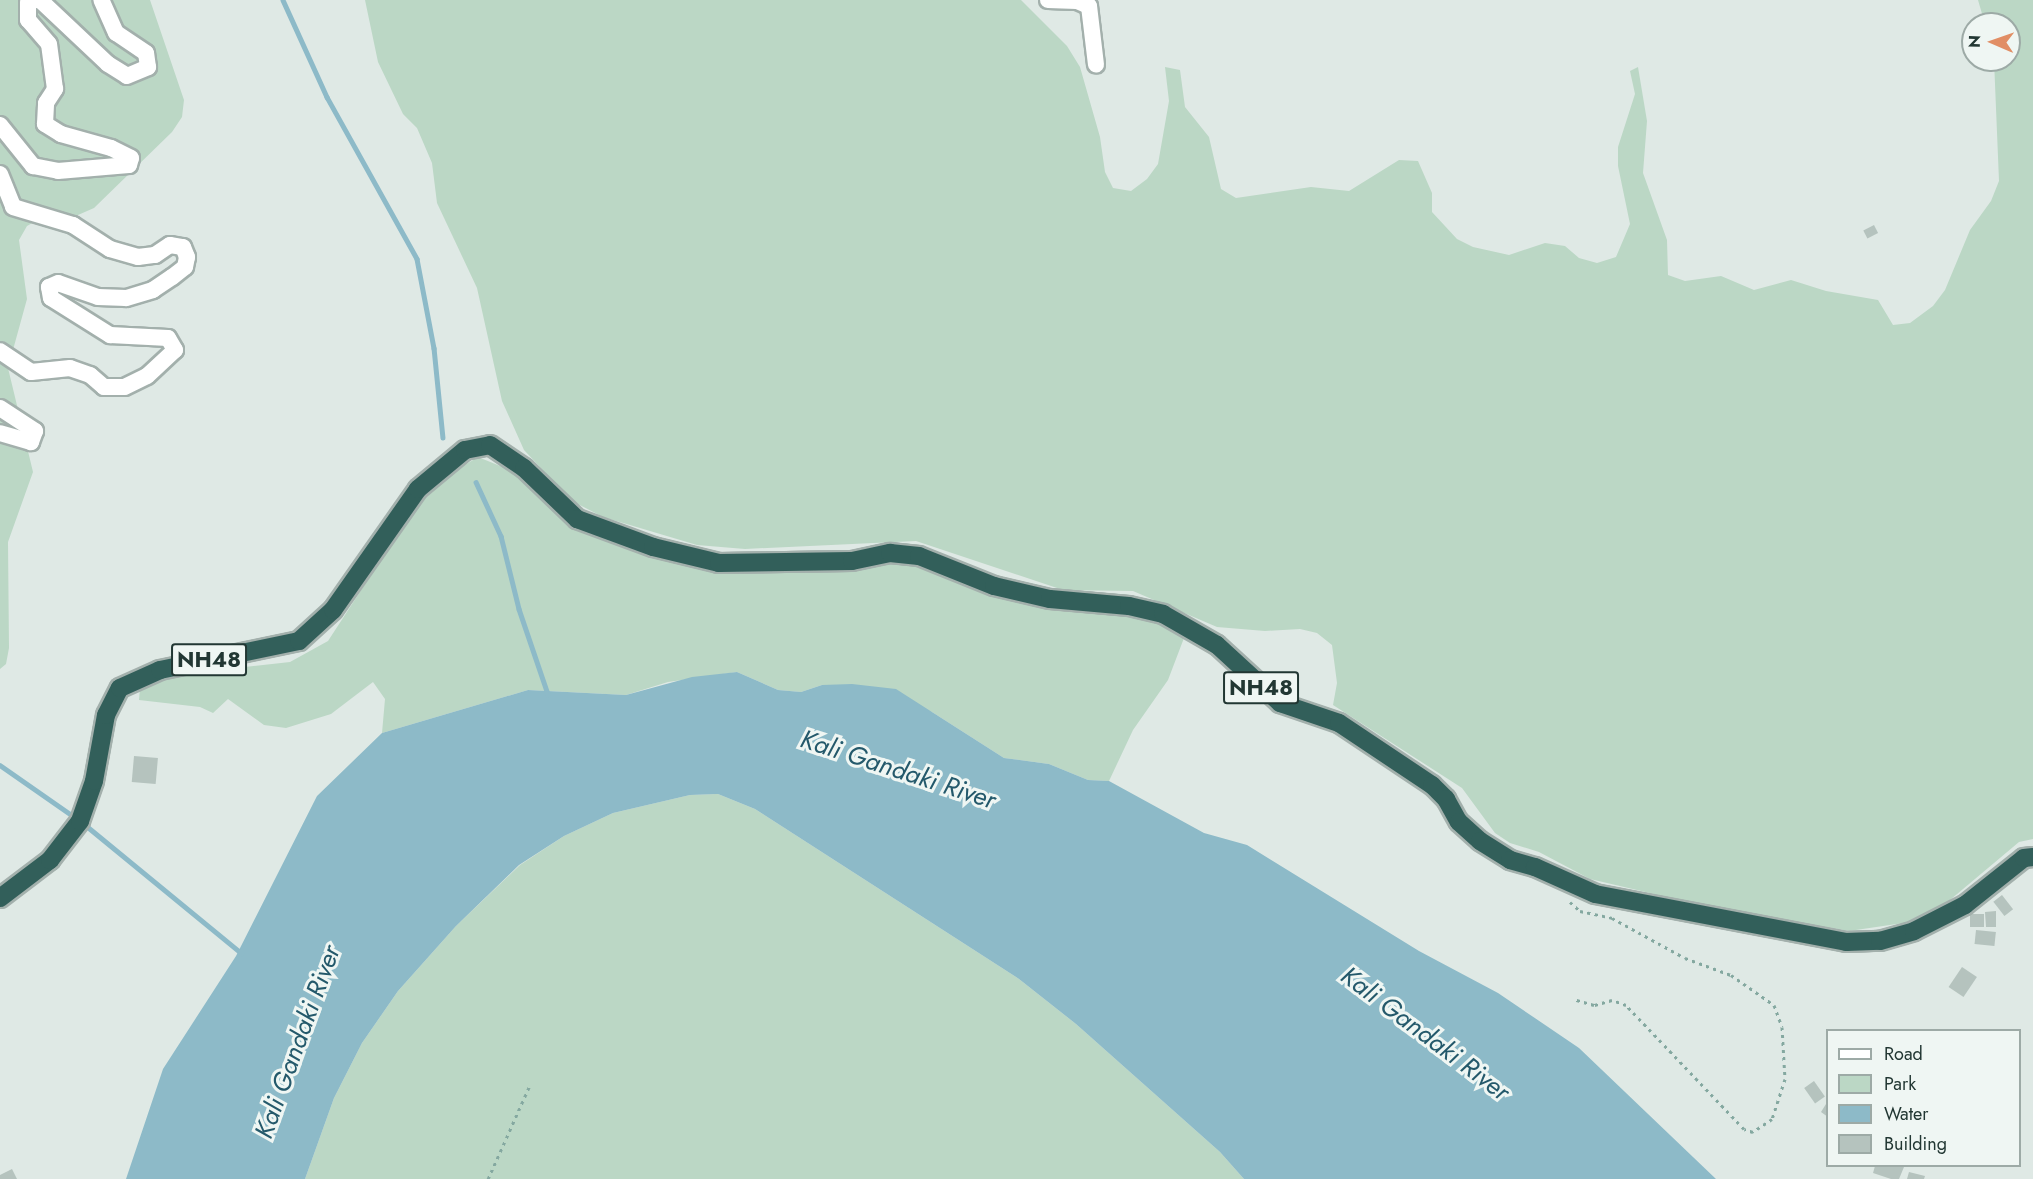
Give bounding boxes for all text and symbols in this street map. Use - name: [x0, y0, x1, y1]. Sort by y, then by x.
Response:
- north arrow: [1961, 12, 2021, 72]
- text: N: [1963, 35, 1986, 48]
- road number: NH48: [170, 641, 248, 679]
- road number: NH48: [1222, 669, 1300, 707]
- water label: Kali Gandaki River: [797, 724, 999, 816]
- water label: Kali Gandaki River: [249, 941, 347, 1143]
- water label: Kali Gandaki River: [1334, 960, 1516, 1108]
- legend: [1826, 1029, 2021, 1167]
- text: Road: [1884, 1041, 1923, 1067]
- text: Park: [1884, 1071, 1916, 1097]
- text: Water: [1884, 1101, 1928, 1127]
- text: Building: [1884, 1131, 1947, 1157]

